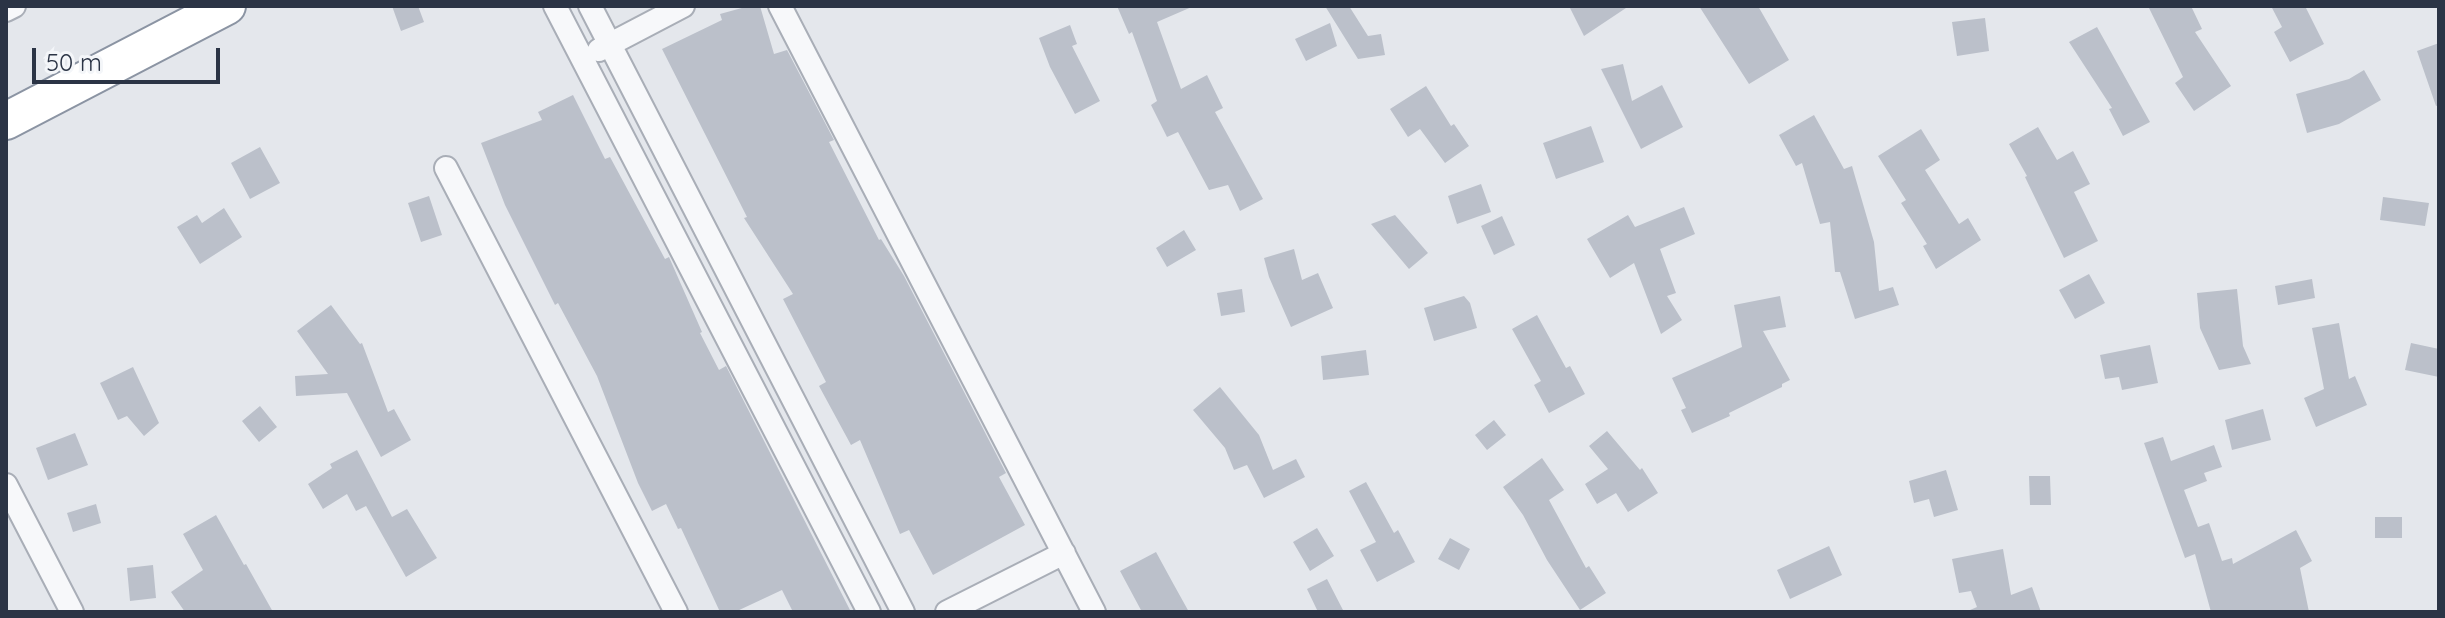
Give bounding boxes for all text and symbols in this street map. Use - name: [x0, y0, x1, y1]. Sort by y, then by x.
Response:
- scale bar: [36, 32, 224, 82]
- text: 50 m: [46, 47, 102, 77]

